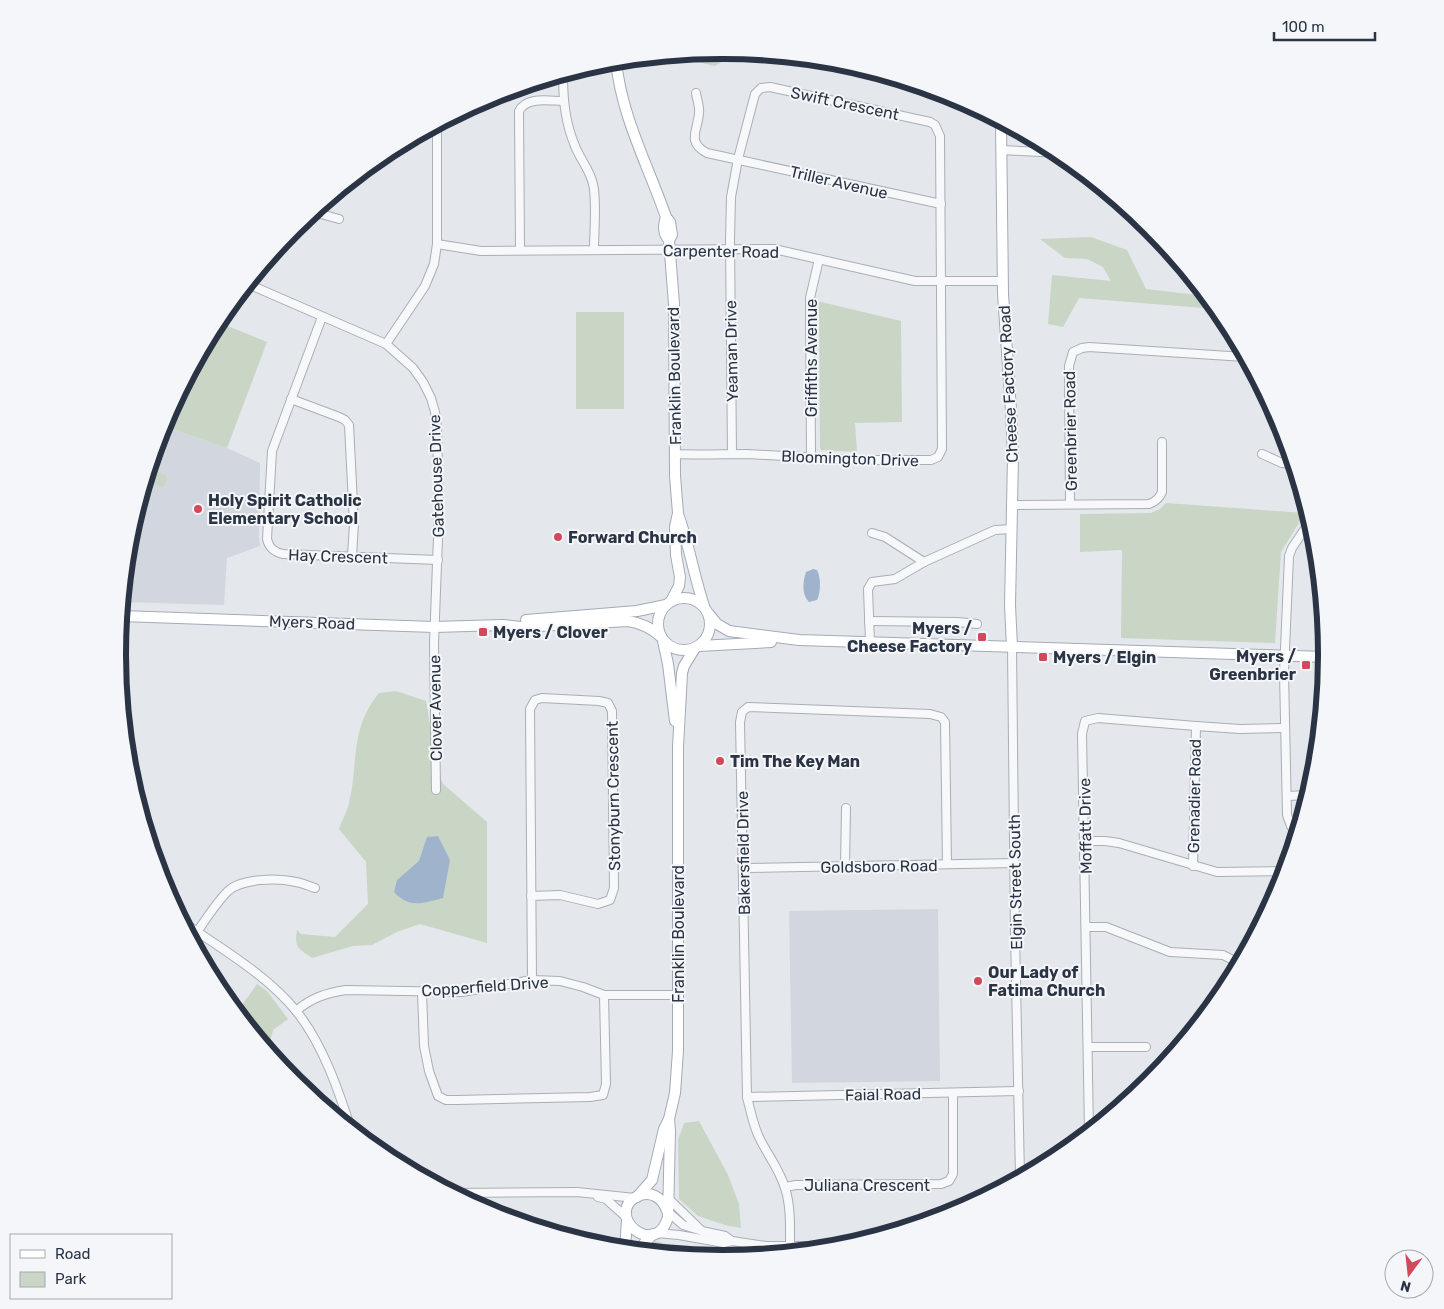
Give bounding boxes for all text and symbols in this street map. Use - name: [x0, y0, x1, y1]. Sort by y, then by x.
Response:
- scale bar: [1274, 10, 1375, 42]
- text: 100 m: [1282, 18, 1324, 36]
- street label: Swift Crescent: [789, 83, 901, 124]
- street label: Triller Avenue: [788, 162, 890, 203]
- street label: Carpenter Road: [663, 241, 779, 262]
- street label: Griffiths Avenue: [802, 299, 821, 417]
- street label: Yeaman Drive: [721, 300, 742, 402]
- street label: Cheese Factory Road: [995, 305, 1022, 463]
- street label: Franklin Boulevard: [664, 307, 685, 445]
- street label: Greenbrier Road: [1060, 371, 1081, 491]
- street label: Gatehouse Drive: [425, 414, 448, 538]
- street label: Bloomington Drive: [781, 447, 919, 470]
- place label: Holy Spirit Catholic Elementary School: [208, 491, 362, 528]
- marker: Holy Spirit Catholic Elementary School: [192, 503, 204, 515]
- place label: Forward Church: [568, 528, 697, 547]
- marker: Forward Church: [552, 531, 564, 543]
- street label: Hay Crescent: [288, 545, 388, 568]
- street label: Myers Road: [269, 611, 355, 633]
- place label: Myers / Cheese Factory: [847, 619, 972, 656]
- place label: Myers / Clover: [493, 623, 608, 642]
- marker: Myers / Clover: [477, 626, 489, 638]
- marker: Myers / Cheese Factory: [976, 631, 988, 643]
- place label: Myers / Greenbrier: [1209, 647, 1297, 684]
- place label: Myers / Elgin: [1053, 648, 1156, 667]
- marker: Myers / Elgin: [1037, 651, 1049, 663]
- street label: Clover Avenue: [425, 655, 446, 761]
- marker: Myers / Greenbrier: [1300, 659, 1312, 671]
- street label: Stonyburn Crescent: [603, 721, 624, 871]
- street label: Grenadier Road: [1184, 739, 1205, 853]
- place label: Tim The Key Man: [730, 752, 860, 771]
- marker: Tim The Key Man: [714, 755, 726, 767]
- street label: Moffatt Drive: [1075, 778, 1096, 874]
- street label: Bakersfield Drive: [733, 791, 754, 915]
- street label: Elgin Street South: [1005, 814, 1026, 950]
- street label: Goldsboro Road: [820, 856, 938, 877]
- street label: Franklin Boulevard: [669, 865, 688, 1003]
- place label: Our Lady of Fatima Church: [988, 963, 1105, 1000]
- street label: Copperfield Drive: [421, 973, 549, 1000]
- marker: Our Lady of Fatima Church: [972, 975, 984, 987]
- street label: Faial Road: [845, 1084, 921, 1105]
- street label: Juliana Crescent: [804, 1176, 930, 1195]
- legend: [10, 1234, 172, 1299]
- text: Road: [55, 1245, 91, 1263]
- north arrow: [1384, 1249, 1434, 1299]
- text: Park: [55, 1270, 86, 1288]
- text: N: [1399, 1277, 1413, 1296]

